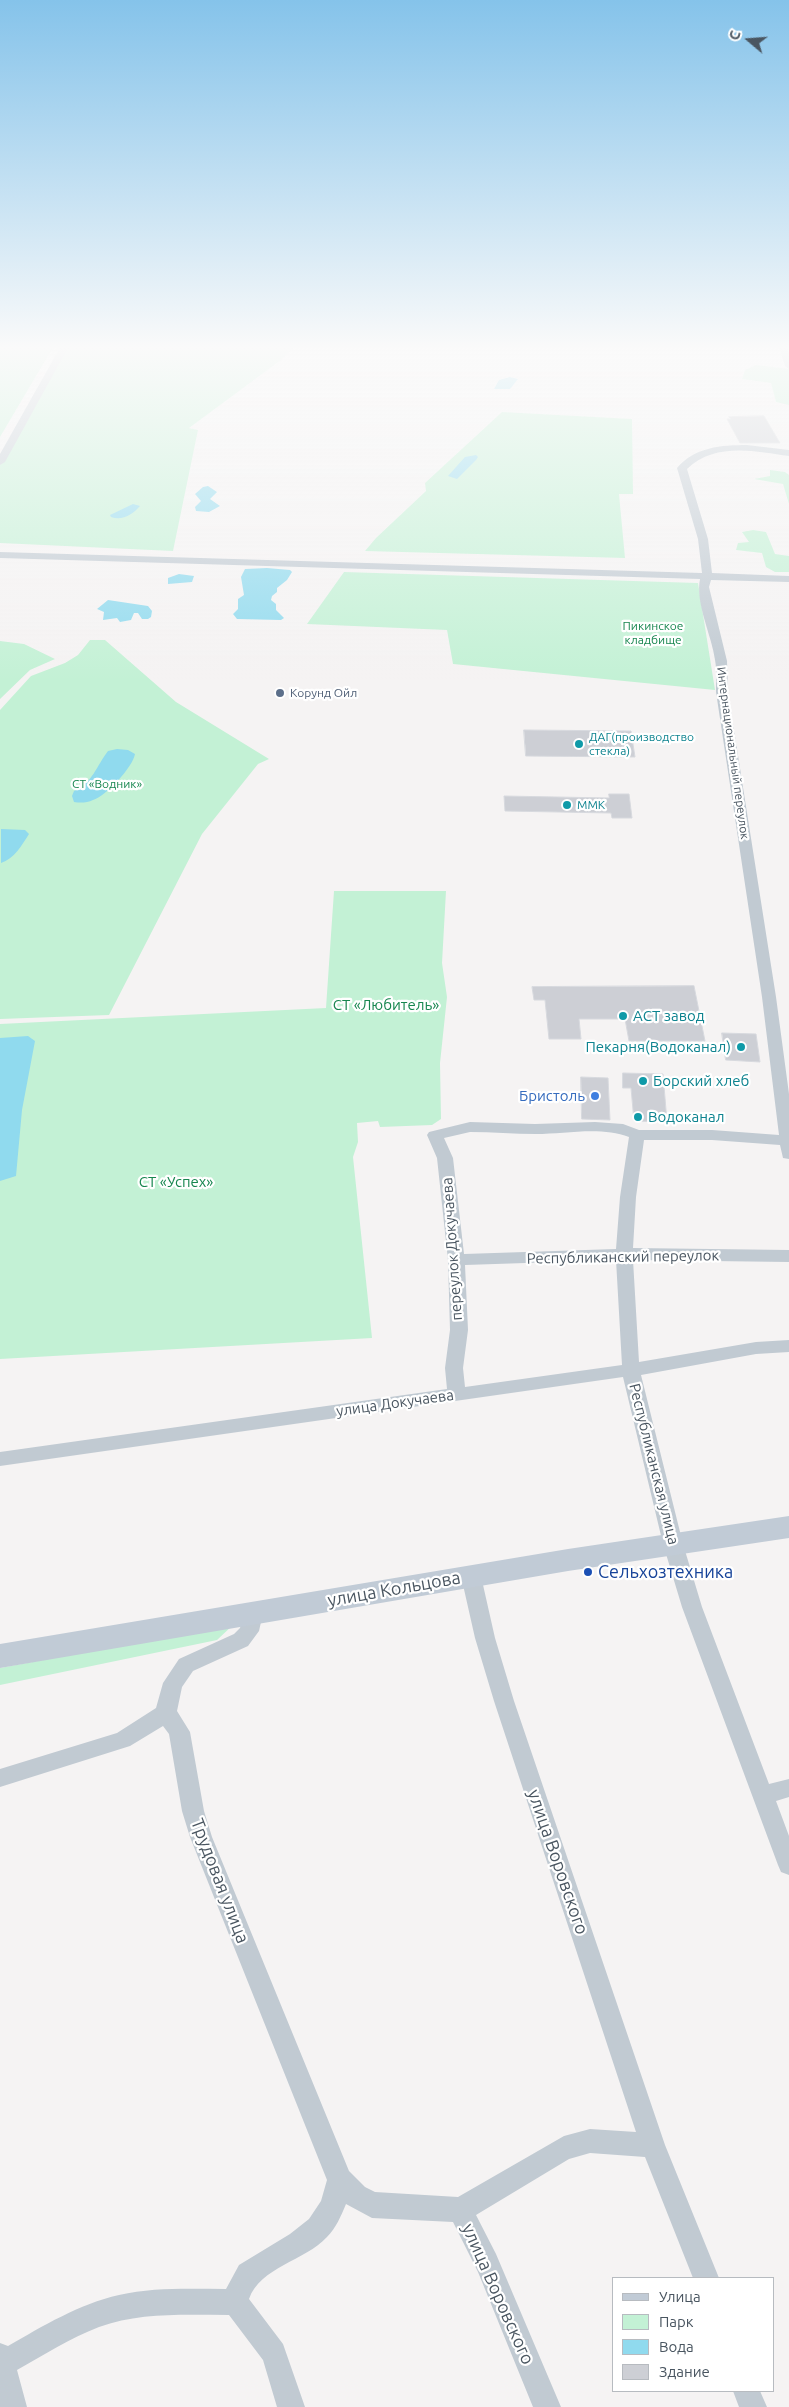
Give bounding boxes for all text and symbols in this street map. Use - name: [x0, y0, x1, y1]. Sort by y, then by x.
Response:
- north arrow: [724, 15, 774, 65]
- text: С: [726, 29, 744, 42]
- park label: Пикинское кладбище: [623, 619, 683, 647]
- street label: Интернациональный переулок: [714, 666, 752, 840]
- place label: Корунд Ойл: [290, 686, 357, 700]
- marker: Корунд Ойл: [274, 687, 286, 699]
- place label: ДАГ(производство стекла): [589, 730, 694, 758]
- marker: ДАГ(производство стекла): [573, 738, 585, 750]
- park label: СТ «Водник»: [72, 777, 142, 791]
- place label: ММК: [577, 798, 605, 812]
- marker: ММК: [561, 799, 573, 811]
- park label: СТ «Любитель»: [333, 996, 439, 1014]
- place label: АСТ завод: [633, 1007, 705, 1025]
- marker: АСТ завод: [617, 1010, 629, 1022]
- place label: Пекарня(Водоканал): [585, 1038, 731, 1056]
- marker: Пекарня(Водоканал): [735, 1041, 747, 1053]
- place label: Борский хлеб: [653, 1072, 749, 1090]
- marker: Борский хлеб: [637, 1075, 649, 1087]
- place label: Бристоль: [519, 1087, 585, 1105]
- marker: Бристоль: [589, 1090, 601, 1102]
- place label: Водоканал: [648, 1108, 725, 1126]
- marker: Водоканал: [632, 1111, 644, 1123]
- park label: СТ «Успех»: [139, 1173, 213, 1191]
- street label: переулок Докучаева: [438, 1177, 466, 1321]
- street label: Республиканский переулок: [527, 1246, 719, 1268]
- street label: Республиканская улица: [625, 1382, 683, 1546]
- street label: улица Докучаева: [335, 1386, 455, 1420]
- place label: Сельхозтехника: [598, 1561, 733, 1583]
- marker: Сельхозтехника: [582, 1566, 594, 1578]
- street label: улица Кольцова: [326, 1567, 462, 1611]
- street label: улица Воровского: [523, 1787, 593, 1937]
- street label: Трудовая улица: [186, 1816, 254, 1946]
- street label: улица Воровского: [457, 2220, 539, 2368]
- legend: [612, 2277, 774, 2392]
- text: Улица: [659, 2288, 701, 2305]
- text: Парк: [659, 2313, 694, 2330]
- text: Вода: [659, 2338, 694, 2355]
- text: Здание: [659, 2363, 710, 2380]

